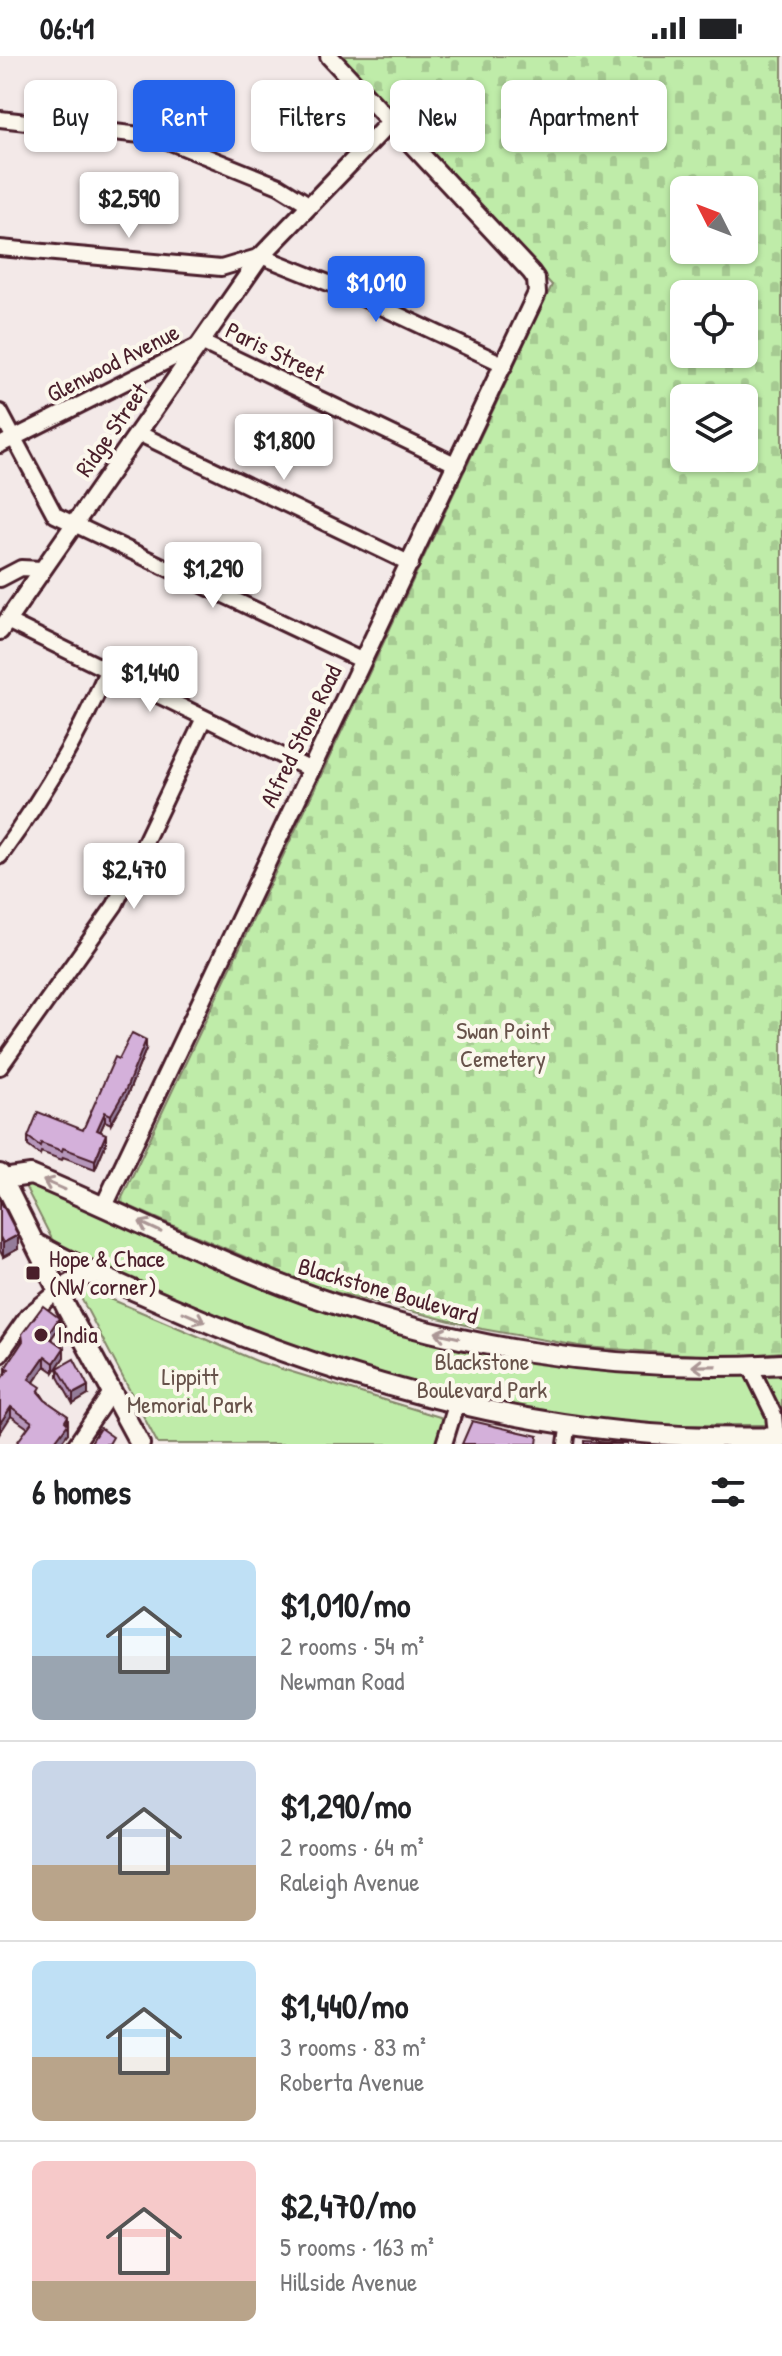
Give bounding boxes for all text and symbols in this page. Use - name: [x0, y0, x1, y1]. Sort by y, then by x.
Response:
- text: 06:41: [40, 8, 95, 48]
- chip: Buy: [24, 80, 117, 152]
- chip: Rent: [133, 80, 235, 152]
- chip: Filters: [251, 80, 374, 152]
- chip: New: [390, 80, 485, 152]
- chip: Apartment: [501, 80, 667, 152]
- pin: $2,590: [64, 172, 194, 240]
- north arrow: [670, 176, 758, 264]
- map controls: [670, 176, 758, 472]
- text: $2,590: [98, 180, 160, 215]
- pin: $1,010: [311, 256, 441, 324]
- text: $1,010: [346, 264, 406, 299]
- button: locate: [670, 280, 758, 368]
- street label: Paris Street: [221, 313, 331, 389]
- street label: Glenwood Avenue: [41, 315, 185, 409]
- street label: Ridge Street: [67, 376, 155, 483]
- button: layers: [670, 384, 758, 472]
- pin: $1,800: [219, 414, 349, 482]
- text: $1,800: [253, 422, 315, 457]
- pin: $1,290: [148, 542, 278, 610]
- text: $1,290: [182, 550, 244, 585]
- pin: $1,440: [85, 646, 215, 714]
- text: $1,440: [120, 654, 180, 689]
- street label: Alfred Stone Road: [252, 659, 348, 812]
- pin: $2,470: [69, 843, 199, 911]
- text: $2,470: [102, 851, 166, 886]
- park label: Swan Point Cemetery: [456, 1014, 551, 1074]
- one-way arrow: [42, 1176, 67, 1191]
- one-way arrow: [139, 1219, 163, 1234]
- place label: Hope & Chace (NW corner): [49, 1242, 165, 1302]
- street label: Blackstone Boulevard: [295, 1249, 482, 1331]
- marker: Hope & Chace (NW corner): [24, 1264, 42, 1282]
- one-way arrow: [181, 1310, 205, 1325]
- place label: India: [57, 1318, 98, 1350]
- marker: India: [32, 1326, 50, 1344]
- one-way arrow: [434, 1327, 460, 1342]
- park label: Blackstone Boulevard Park: [417, 1345, 547, 1405]
- one-way arrow: [691, 1359, 718, 1374]
- park label: Lippitt Memorial Park: [127, 1360, 253, 1420]
- text: 6 homes: [32, 1469, 131, 1515]
- icon: filters: [706, 1470, 750, 1514]
- text: $1,010/mo: [280, 1582, 410, 1628]
- icon: home: [96, 1592, 192, 1688]
- text: 2 rooms · 54 m²: [280, 1628, 424, 1663]
- text: Newman Road: [280, 1663, 404, 1698]
- text: $1,290/mo: [280, 1783, 411, 1829]
- icon: home: [96, 1793, 192, 1889]
- text: 2 rooms · 64 m²: [280, 1829, 424, 1864]
- text: Raleigh Avenue: [280, 1864, 420, 1899]
- text: $1,440/mo: [280, 1983, 408, 2029]
- icon: home: [96, 1993, 192, 2089]
- text: 3 rooms · 83 m²: [280, 2029, 426, 2064]
- text: Roberta Avenue: [280, 2064, 424, 2099]
- text: $2,470/mo: [280, 2183, 416, 2229]
- icon: home: [96, 2193, 192, 2289]
- text: 5 rooms · 163 m²: [280, 2229, 434, 2264]
- text: Hillside Avenue: [280, 2264, 417, 2299]

